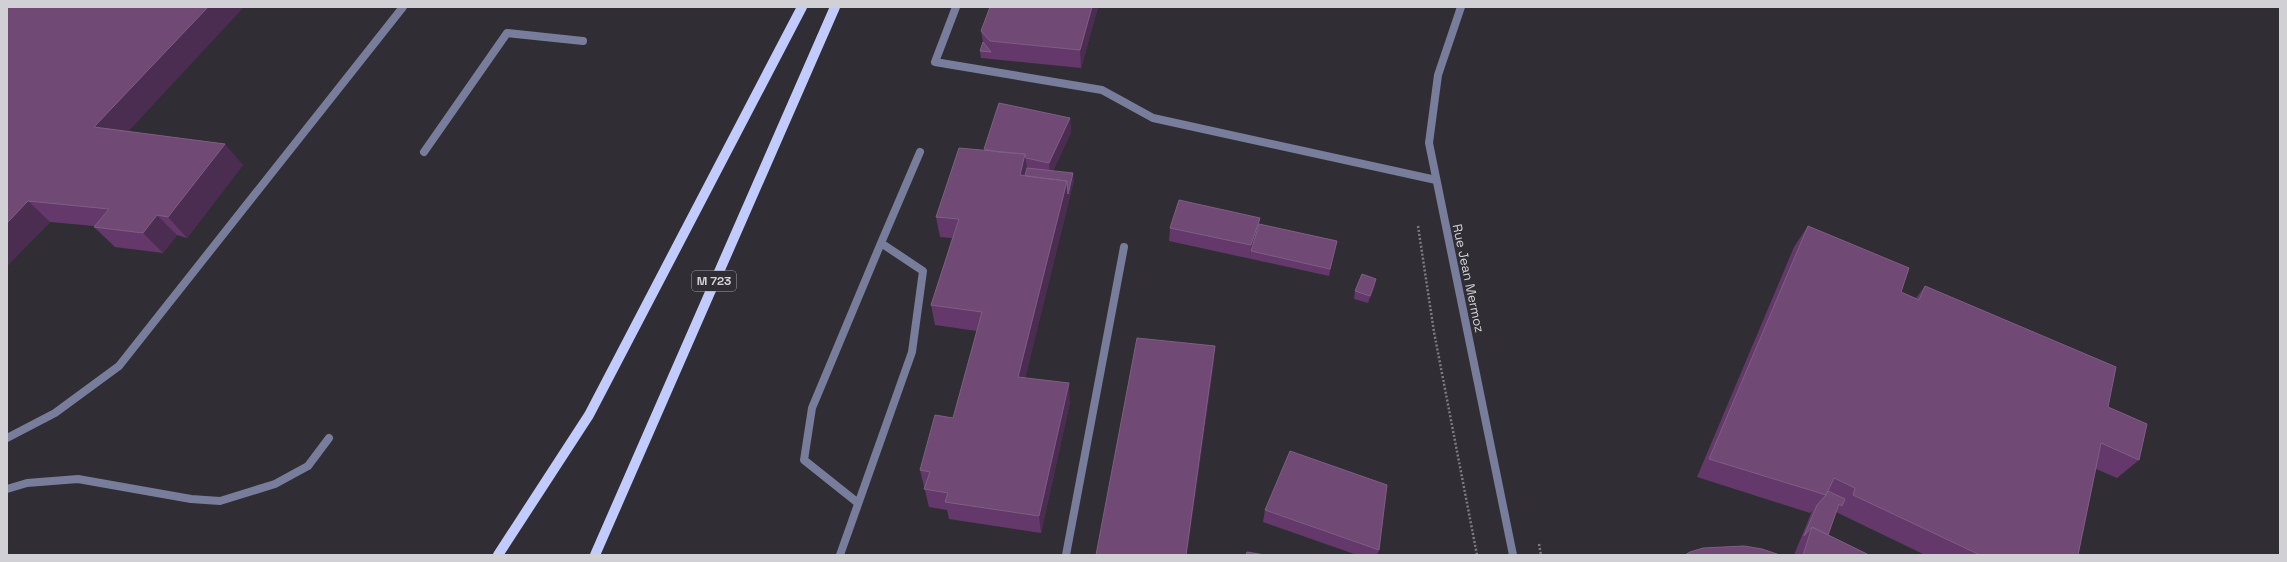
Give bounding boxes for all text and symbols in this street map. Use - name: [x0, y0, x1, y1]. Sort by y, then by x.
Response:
- street label: Rue Jean Mermoz: [1449, 222, 1488, 334]
- road number: M 723: [692, 271, 736, 291]

